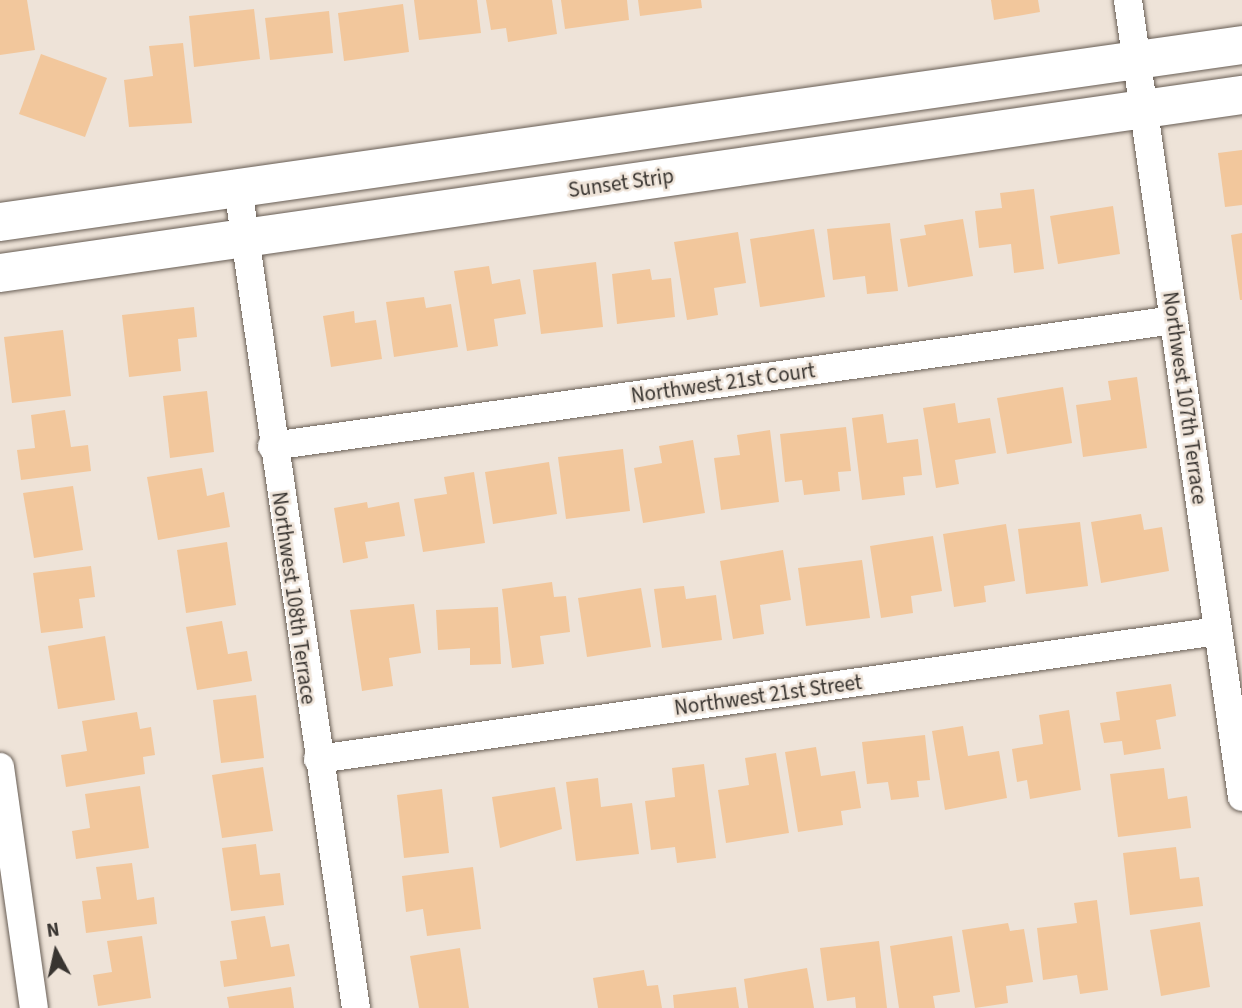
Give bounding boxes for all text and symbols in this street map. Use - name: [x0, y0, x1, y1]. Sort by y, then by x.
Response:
- street label: Sunset Strip: [567, 163, 675, 203]
- street label: Northwest 107th Terrace: [1158, 290, 1212, 506]
- street label: Northwest 21st Court: [629, 358, 817, 408]
- street label: Northwest 108th Terrace: [267, 490, 321, 706]
- street label: Northwest 21st Street: [673, 669, 863, 721]
- text: N: [45, 916, 61, 945]
- north arrow: [21, 917, 91, 987]

